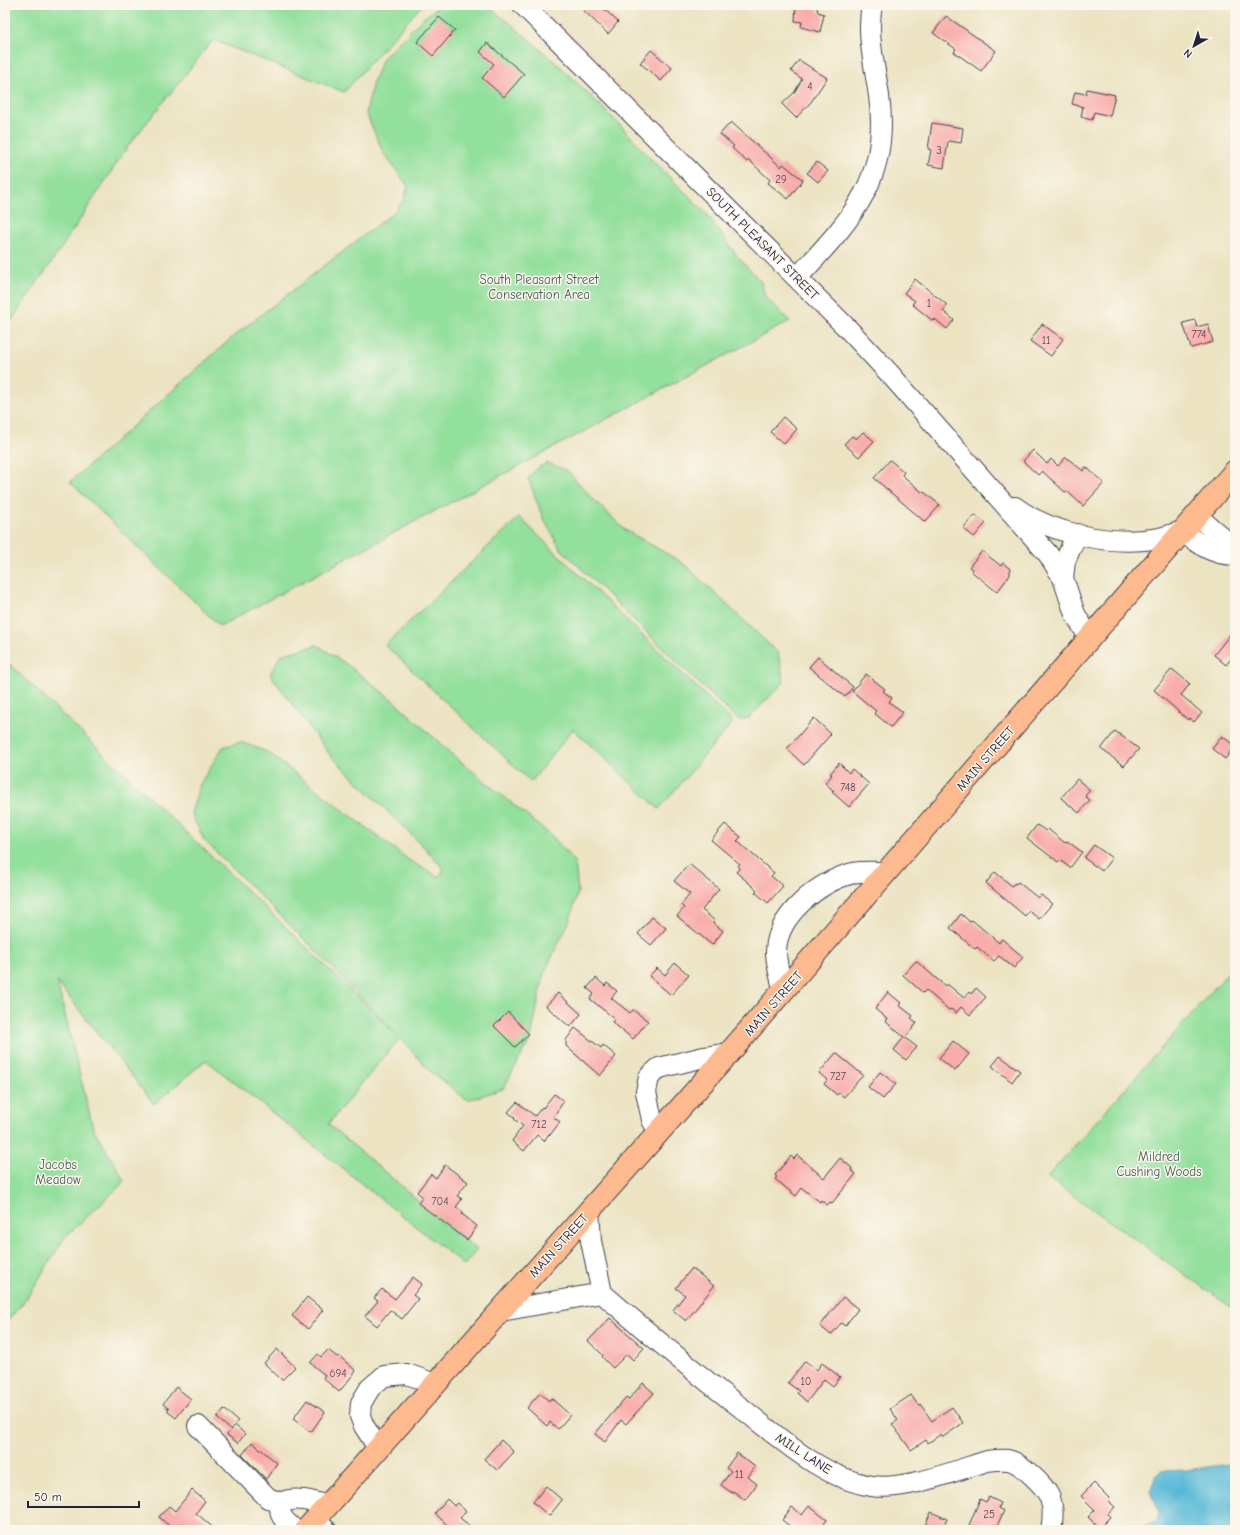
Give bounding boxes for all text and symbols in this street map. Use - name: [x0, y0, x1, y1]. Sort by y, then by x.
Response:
- north arrow: [1174, 26, 1214, 66]
- text: N: [1181, 46, 1195, 61]
- house number: 4: [807, 80, 813, 93]
- house number: 3: [936, 144, 942, 157]
- house number: 29: [775, 173, 787, 186]
- street label: SOUTH PLEASANT STREET: [703, 184, 822, 303]
- park label: South Pleasant Street Conservation Area: [480, 272, 600, 302]
- house number: 1: [927, 297, 931, 310]
- house number: 774: [1192, 328, 1206, 341]
- house number: 11: [1042, 334, 1050, 347]
- street label: MAIN STREET: [953, 723, 1018, 794]
- house number: 748: [840, 781, 856, 794]
- street label: MAIN STREET: [741, 968, 806, 1039]
- house number: 727: [830, 1070, 846, 1083]
- house number: 712: [531, 1118, 547, 1131]
- park label: Mildred Cushing Woods: [1116, 1149, 1202, 1179]
- park label: Jacobs Meadow: [35, 1157, 81, 1187]
- house number: 704: [431, 1195, 449, 1208]
- street label: MAIN STREET: [526, 1210, 591, 1280]
- house number: 694: [329, 1367, 347, 1380]
- house number: 10: [800, 1375, 812, 1388]
- street label: MILL LANE: [773, 1430, 835, 1477]
- house number: 11: [735, 1468, 743, 1481]
- scale bar: [28, 1483, 139, 1509]
- text: 50 m: [34, 1490, 62, 1504]
- house number: 25: [983, 1508, 995, 1521]

